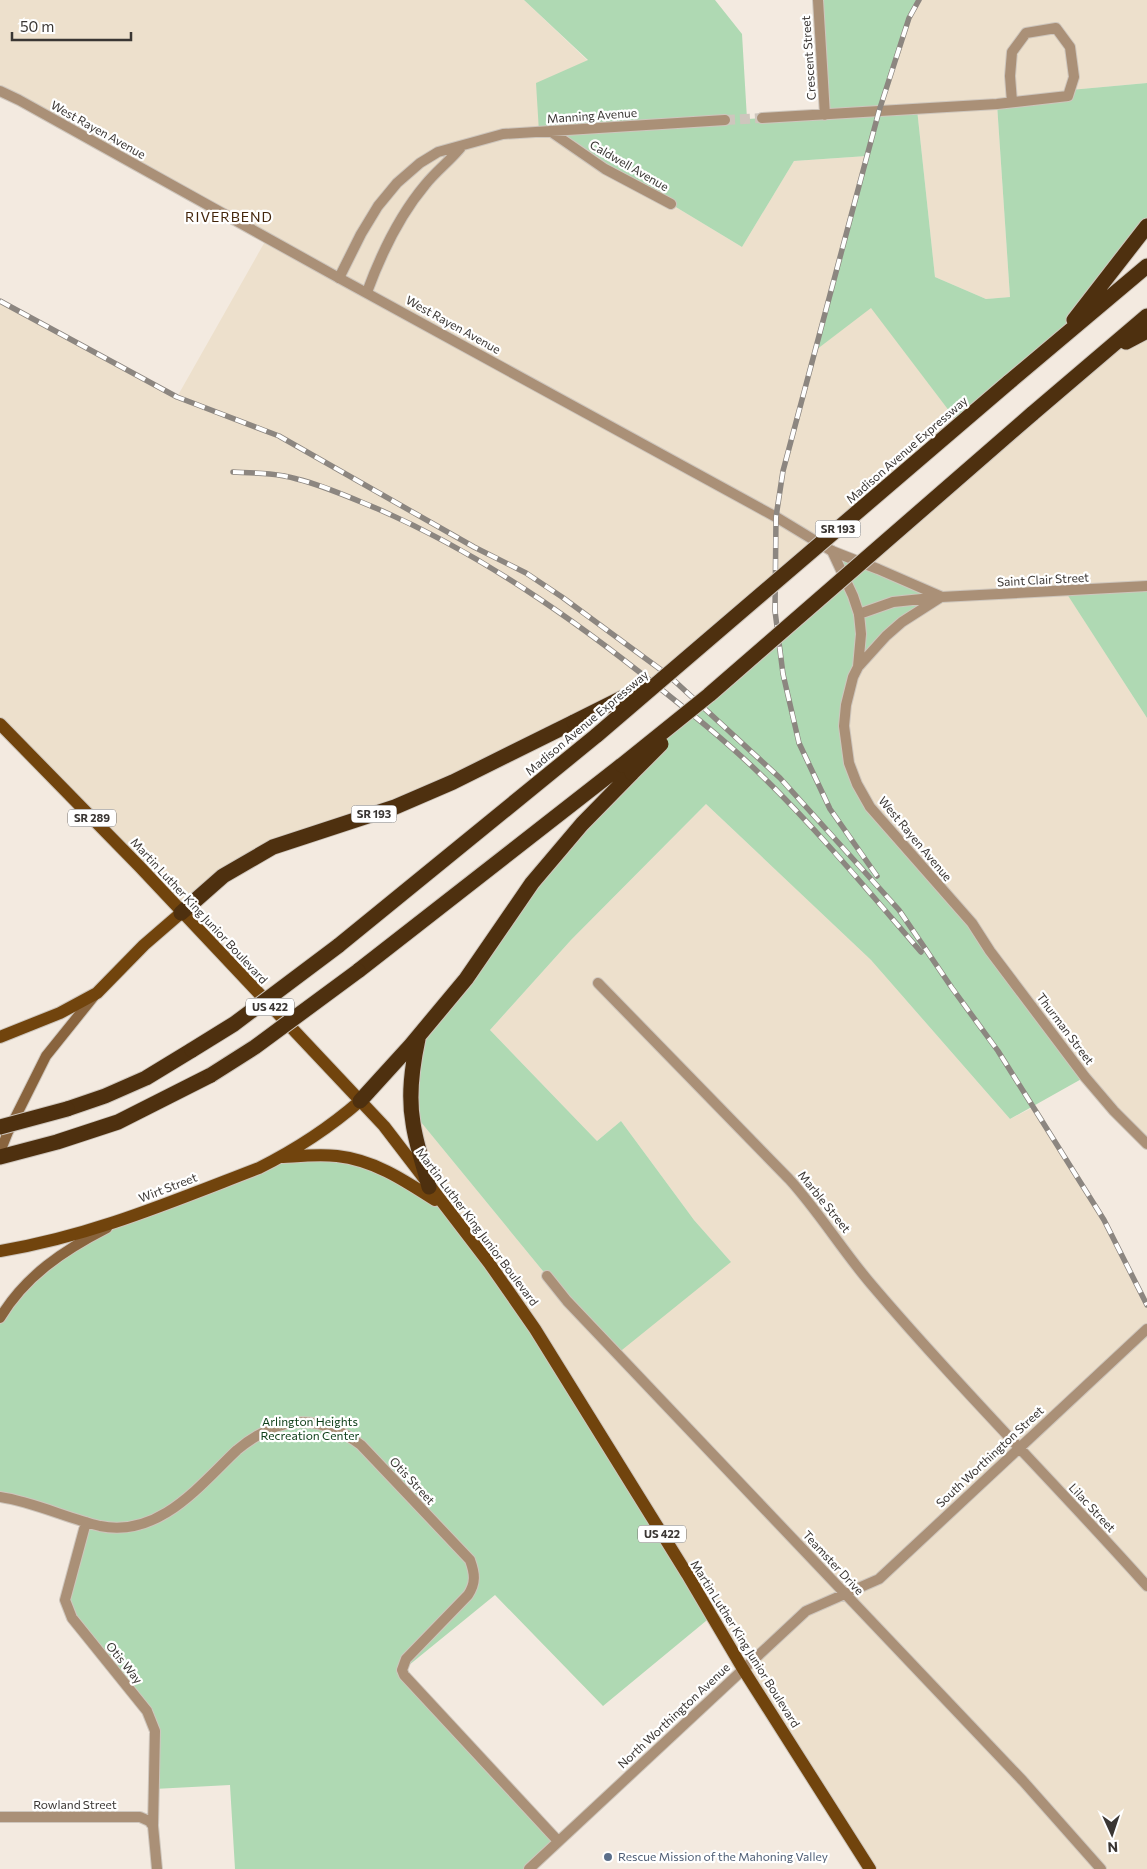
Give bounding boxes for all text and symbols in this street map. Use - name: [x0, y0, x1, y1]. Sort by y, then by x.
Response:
- scale bar: [12, 10, 131, 42]
- street label: Crescent Street: [798, 15, 818, 101]
- text: 50 m: [20, 17, 54, 35]
- street label: West Rayen Avenue: [49, 97, 148, 161]
- street label: Manning Avenue: [546, 105, 637, 125]
- street label: Caldwell Avenue: [588, 137, 671, 193]
- district label: RIVERBEND: [185, 208, 273, 225]
- street label: West Rayen Avenue: [404, 292, 503, 356]
- street label: Madison Avenue Expressway: [843, 393, 970, 506]
- road number: SR 193: [816, 520, 860, 538]
- street label: Saint Clair Street: [997, 570, 1089, 588]
- street label: Madison Avenue Expressway: [522, 667, 651, 778]
- street label: West Rayen Avenue: [876, 793, 955, 883]
- road number: SR 193: [352, 806, 396, 822]
- road number: SR 289: [68, 810, 116, 826]
- street label: Martin Luther King Junior Boulevard: [128, 834, 271, 987]
- street label: Thurman Street: [1034, 990, 1097, 1067]
- road number: US 422: [246, 999, 294, 1016]
- street label: Martin Luther King Junior Boulevard: [413, 1145, 542, 1309]
- street label: Marble Street: [796, 1168, 854, 1235]
- street label: Wirt Street: [137, 1170, 199, 1205]
- street label: South Worthington Street: [933, 1403, 1046, 1510]
- park label: Arlington Heights Recreation Center: [261, 1414, 360, 1442]
- street label: Otis Street: [387, 1454, 438, 1507]
- street label: Lilac Street: [1067, 1480, 1119, 1535]
- road number: US 422: [638, 1526, 686, 1542]
- street label: Teamster Drive: [800, 1527, 867, 1597]
- street label: Martin Luther King Junior Boulevard: [688, 1557, 803, 1730]
- street label: Otis Way: [104, 1639, 146, 1686]
- street label: North Worthington Avenue: [614, 1660, 732, 1771]
- street label: Rowland Street: [33, 1797, 117, 1811]
- north arrow: [1087, 1809, 1137, 1859]
- text: N: [1107, 1839, 1118, 1856]
- place label: Rescue Mission of the Mahoning Valley: [618, 1849, 828, 1863]
- marker: Rescue Mission of the Mahoning Valley: [602, 1851, 614, 1863]

